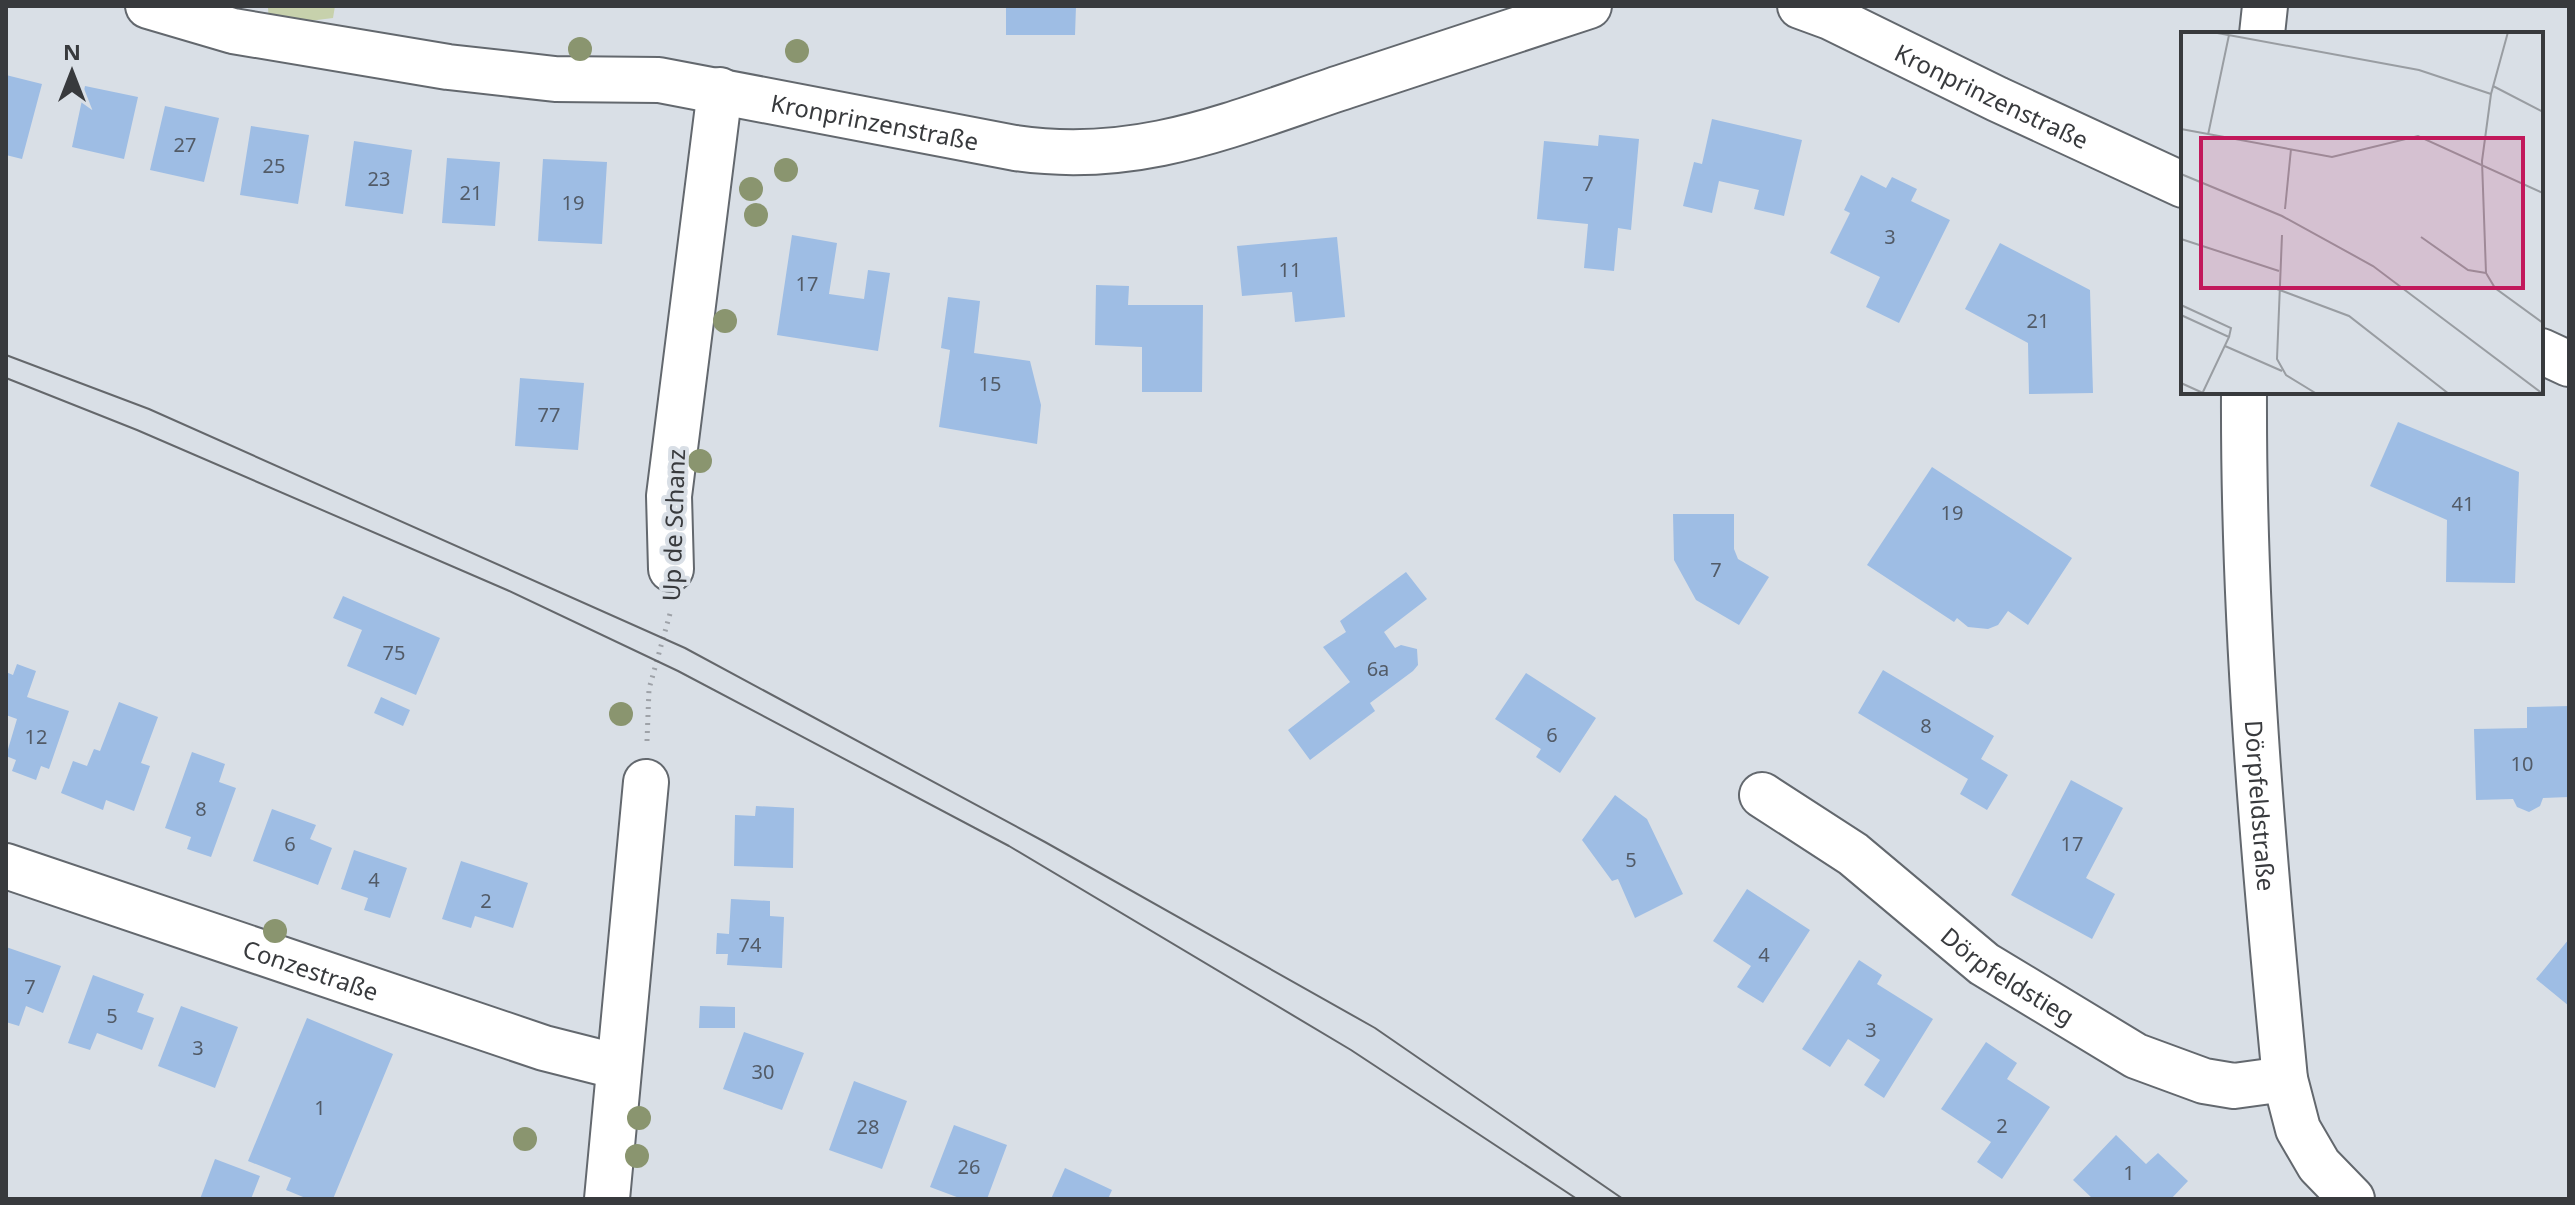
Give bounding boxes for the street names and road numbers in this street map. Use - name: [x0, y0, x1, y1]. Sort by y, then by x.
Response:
- street label: Kronprinzenstraße: [1890, 35, 2094, 156]
- street label: Kronprinzenstraße: [768, 85, 981, 157]
- street label: Up de Schanz: [654, 448, 692, 602]
- street label: Dörpfeldstraße: [2238, 719, 2284, 892]
- street label: Dörpfeldstieg: [1935, 919, 2081, 1032]
- street label: Conzestraße: [239, 931, 383, 1007]

